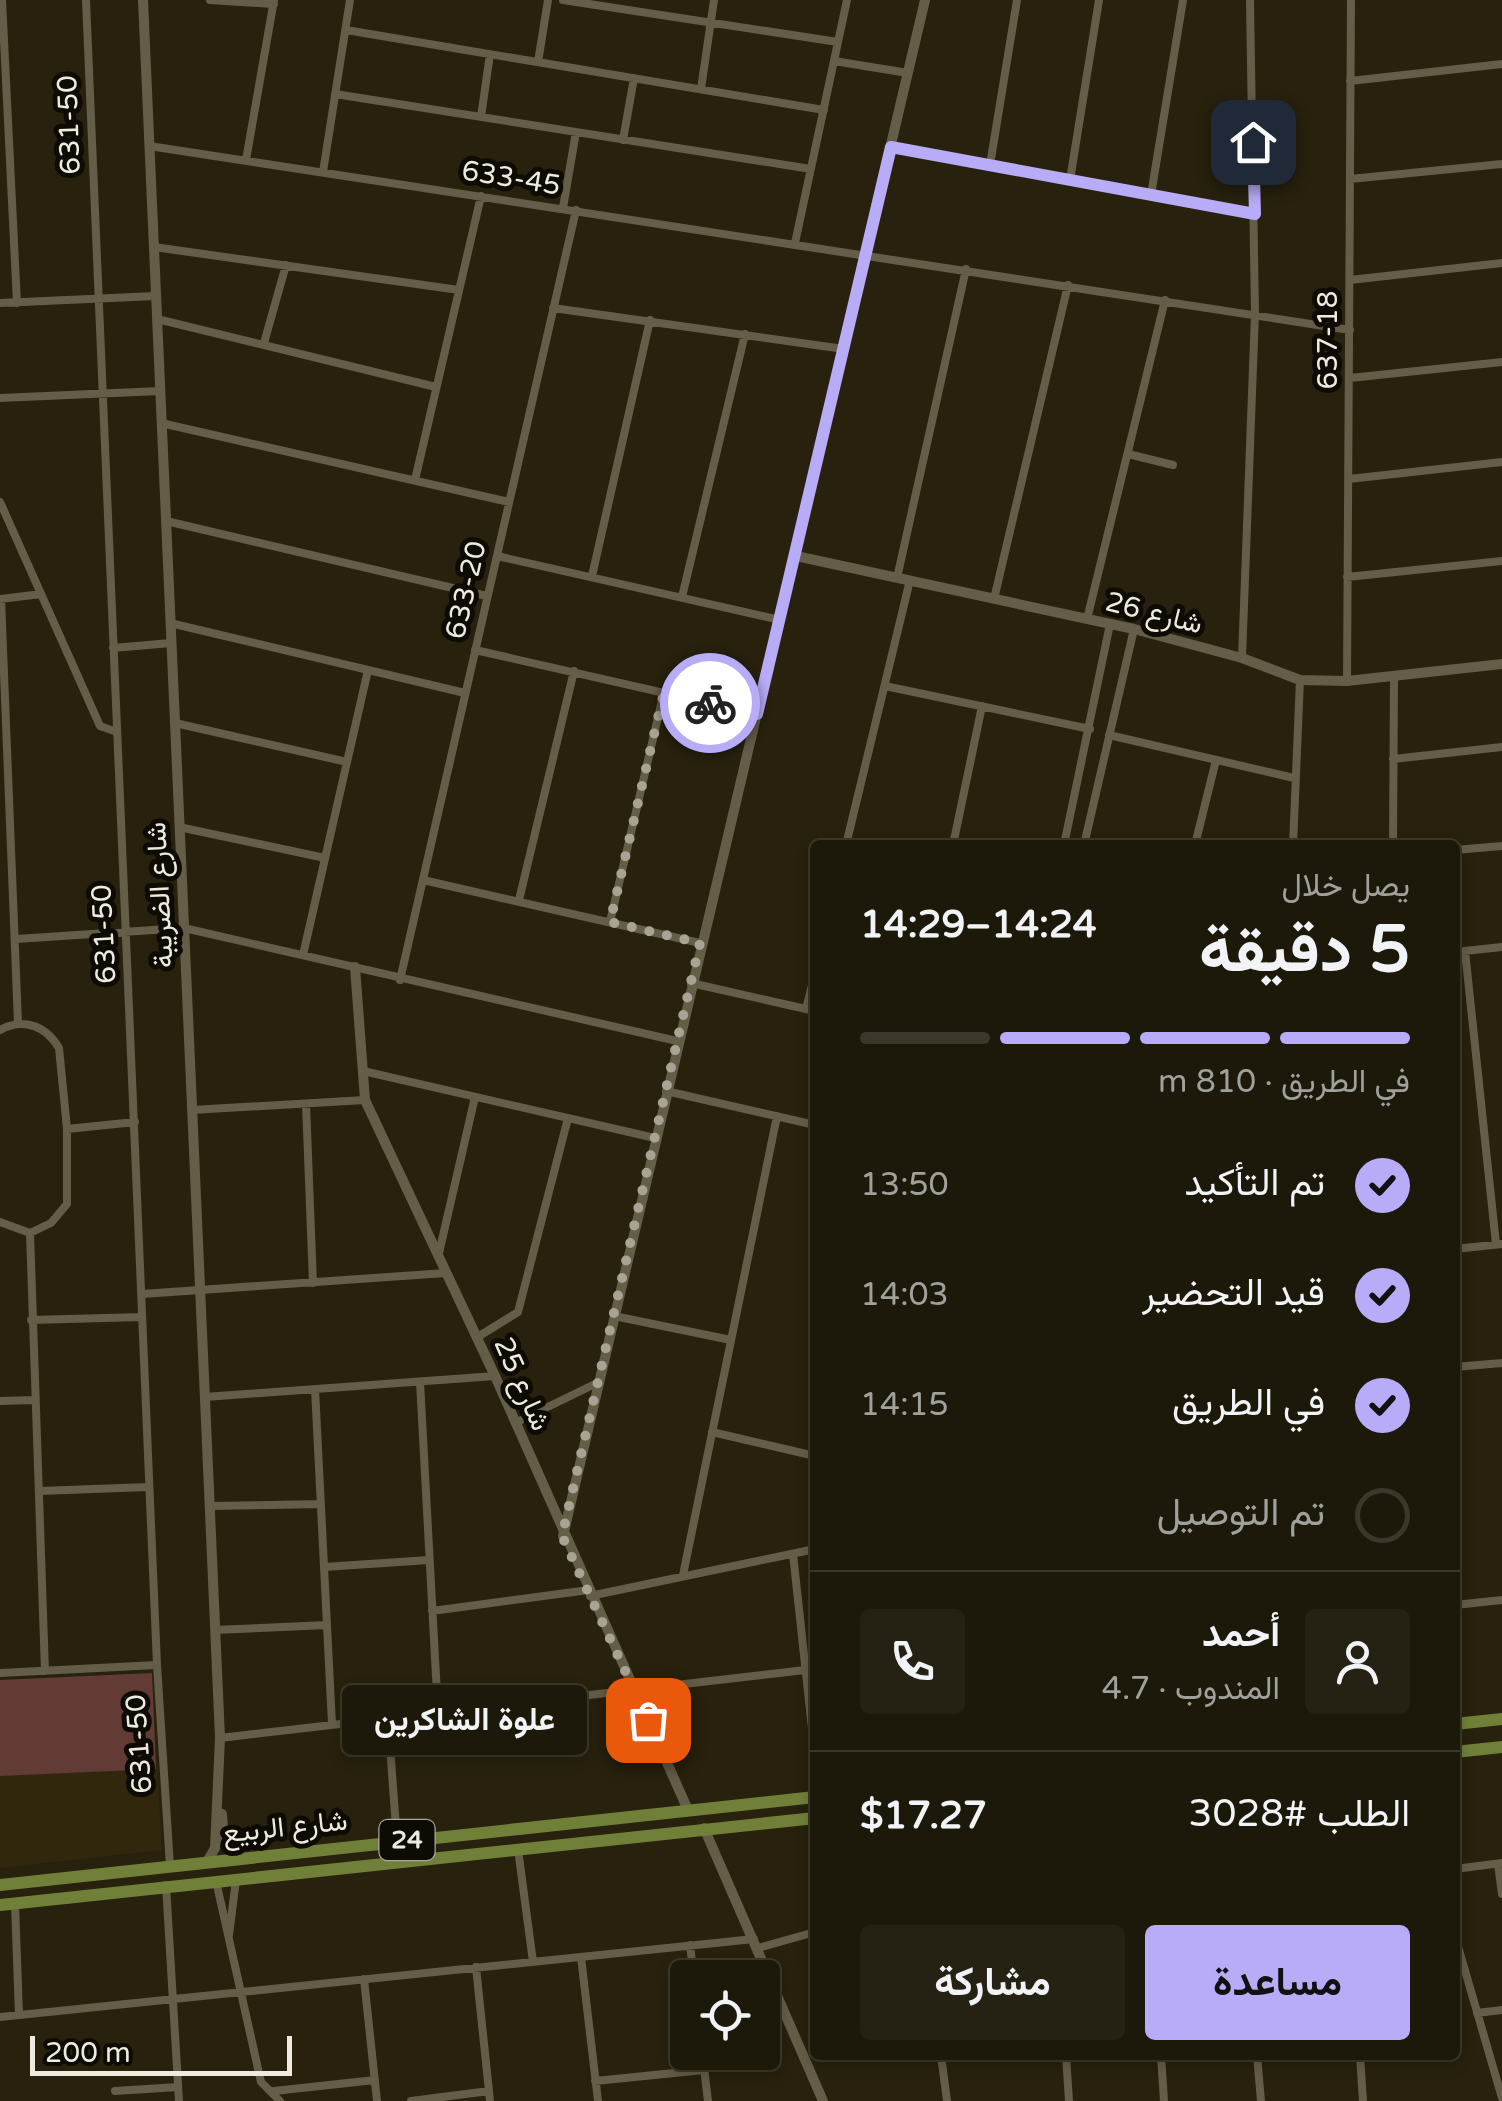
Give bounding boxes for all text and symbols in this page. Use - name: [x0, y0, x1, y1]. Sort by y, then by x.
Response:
- street label: 631-50: [50, 75, 88, 175]
- pin: [1211, 100, 1296, 185]
- icon: home: [1226, 115, 1281, 170]
- street label: 633-45: [459, 153, 563, 203]
- street label: 637-18: [1311, 291, 1345, 389]
- street label: 633-20: [438, 538, 494, 642]
- street label: شارع 26: [1102, 585, 1206, 642]
- courier: [660, 653, 760, 753]
- icon: bike: [683, 676, 738, 731]
- street label: شارع الضريبة: [139, 821, 182, 969]
- text: يصل خلال: [1282, 867, 1410, 905]
- street label: 631-50: [84, 883, 124, 985]
- text: 14:24–14:29: [860, 902, 1097, 948]
- text: 5 دقيقة: [1199, 911, 1410, 990]
- text: في الطريق · 810 m: [1158, 1063, 1410, 1101]
- icon: check: [1355, 1158, 1410, 1213]
- text: تم التأكيد: [1184, 1160, 1325, 1206]
- text: 13:50: [860, 1166, 949, 1204]
- icon: check: [1355, 1268, 1410, 1323]
- text: قيد التحضير: [1142, 1270, 1325, 1316]
- text: 14:03: [860, 1276, 949, 1314]
- street label: شارع 25: [485, 1332, 558, 1436]
- icon: check: [1355, 1378, 1410, 1433]
- text: في الطريق: [1172, 1380, 1325, 1426]
- text: 14:15: [860, 1386, 949, 1424]
- text: تم التوصيل: [1157, 1490, 1325, 1536]
- button: phone: [860, 1609, 965, 1714]
- button: person: [1305, 1609, 1410, 1714]
- text: أحمد: [1202, 1611, 1280, 1657]
- text: المندوب · 4.7: [1102, 1670, 1280, 1708]
- pin: [606, 1678, 691, 1763]
- callout: علوة الشاكرين: [343, 1685, 588, 1755]
- street label: 631-50: [119, 1693, 159, 1795]
- icon: bag: [621, 1693, 676, 1748]
- text: علوة الشاكرين: [374, 1701, 555, 1739]
- text: الطلب #3028: [1189, 1791, 1410, 1837]
- text: $17.27: [860, 1793, 987, 1839]
- street label: شارع الربيع: [221, 1804, 349, 1852]
- road number: 24: [380, 1820, 434, 1860]
- button: مشاركة: [860, 1925, 1125, 2040]
- button: مساعدة: [1145, 1925, 1410, 2040]
- map controls: [670, 1960, 780, 2070]
- button: locate: [670, 1960, 780, 2070]
- scale bar: [30, 2031, 292, 2076]
- text: 200 m: [45, 2036, 131, 2070]

